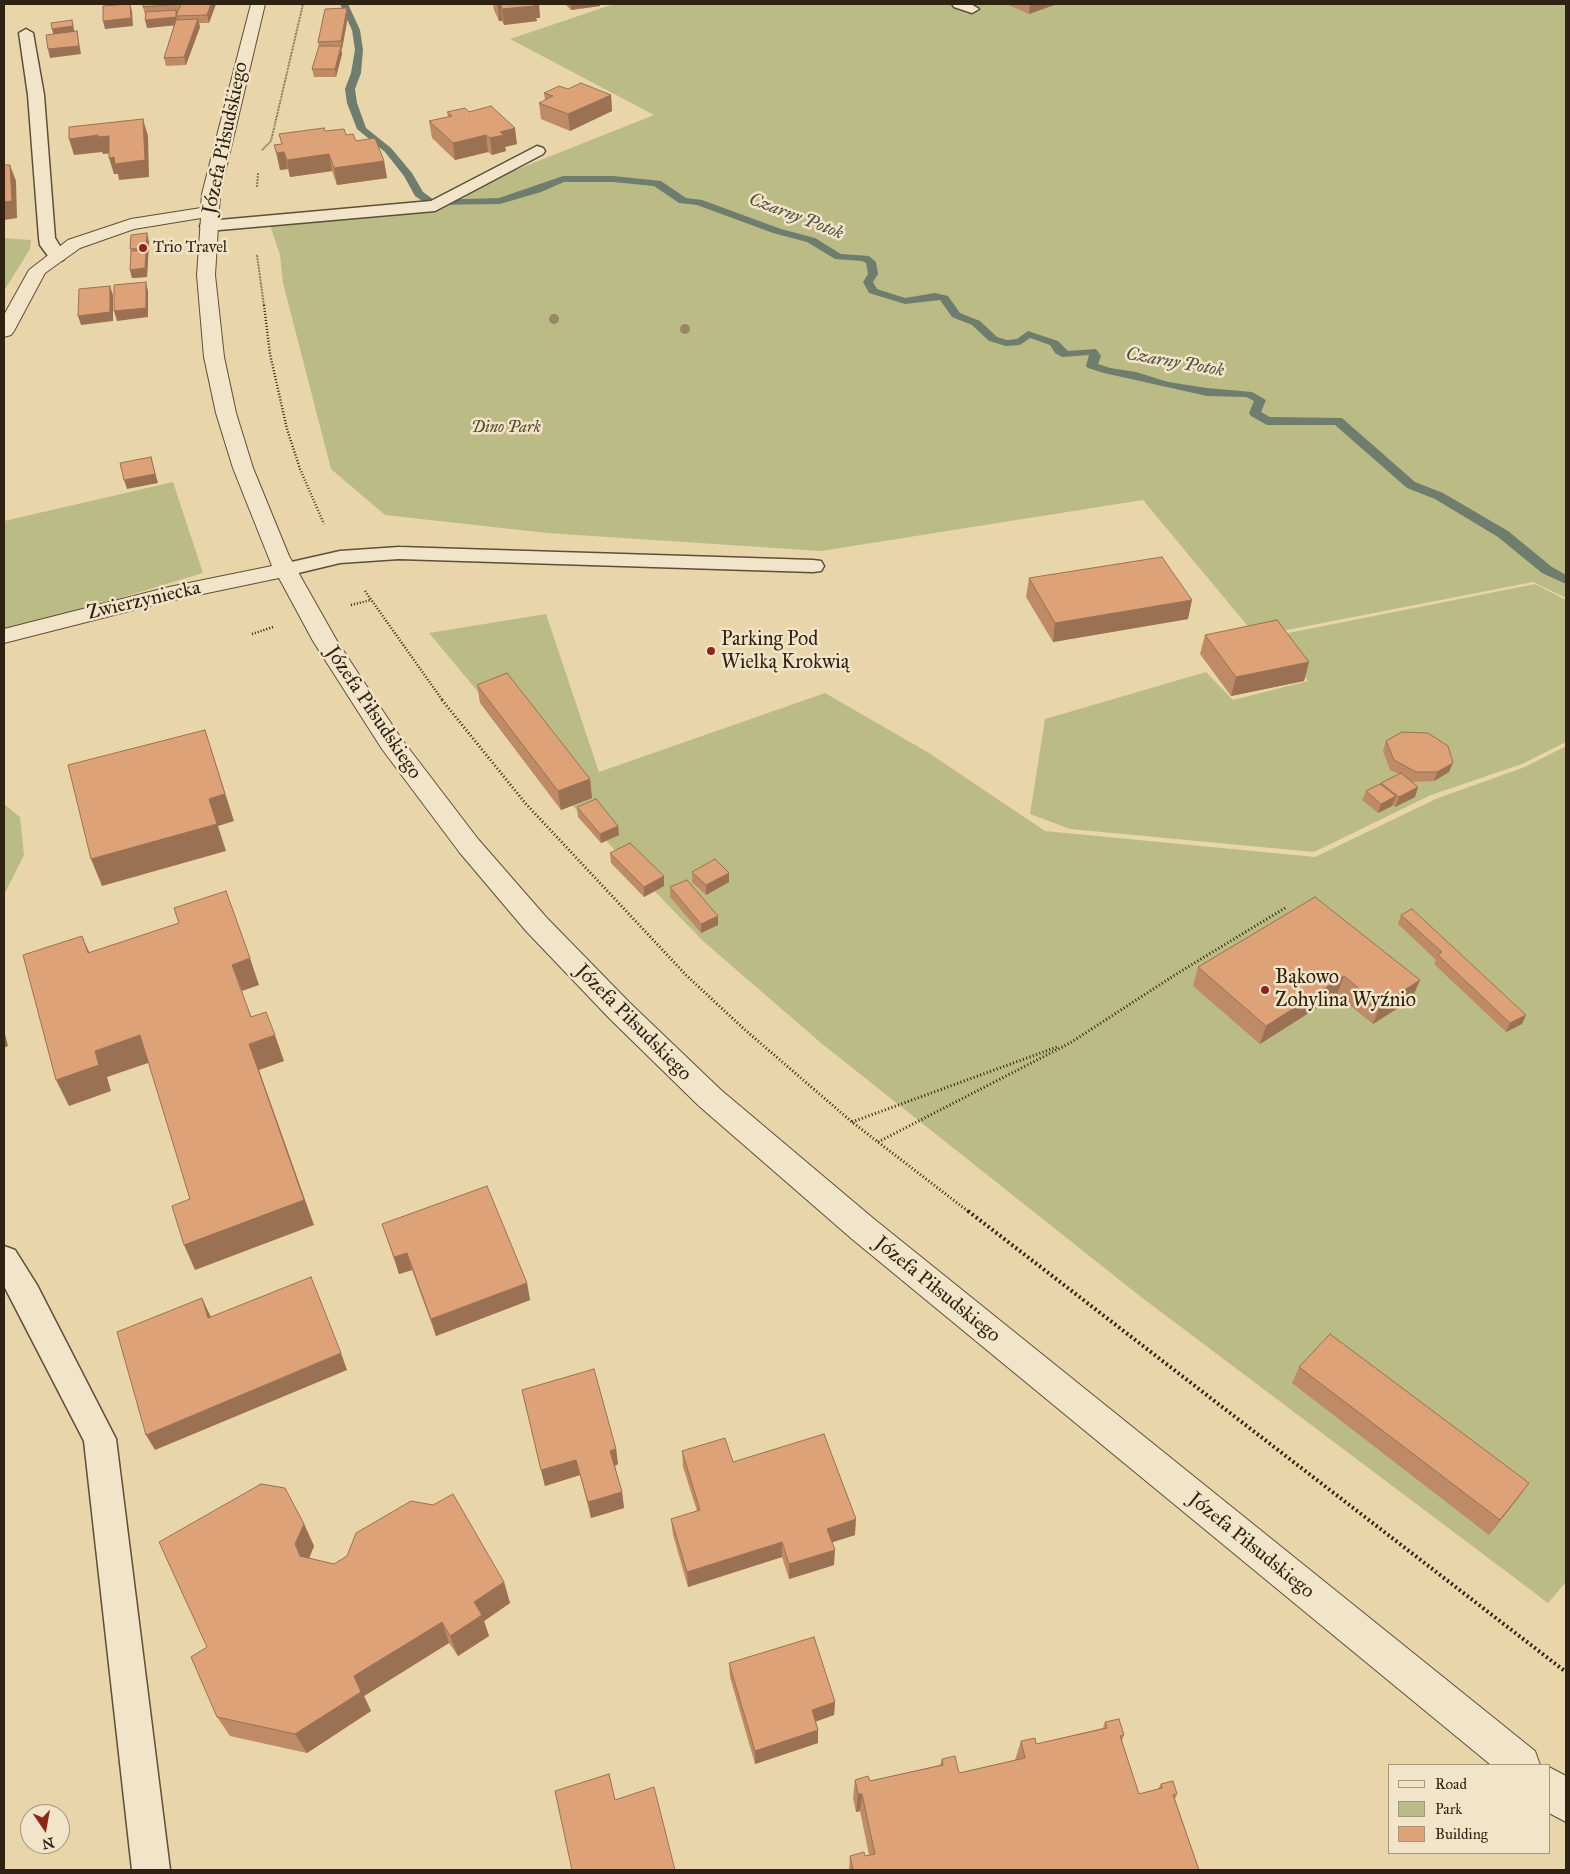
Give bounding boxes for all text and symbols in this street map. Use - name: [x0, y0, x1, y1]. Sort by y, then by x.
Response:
- street label: Józefa Piłsudskiego: [198, 60, 254, 216]
- water label: Czarny Potok: [746, 189, 846, 245]
- place label: Trio Travel: [153, 238, 227, 258]
- marker: Trio Travel: [137, 242, 149, 254]
- water label: Czarny Potok: [1124, 344, 1226, 382]
- park label: Dino Park: [471, 418, 541, 438]
- street label: Zwierzyniecka: [85, 576, 203, 626]
- place label: Parking Pod Wielką Krokwią: [721, 628, 849, 675]
- street label: Józefa Piłsudskiego: [320, 642, 426, 784]
- marker: Parking Pod Wielką Krokwią: [705, 645, 717, 657]
- street label: Józefa Piłsudskiego: [570, 960, 696, 1086]
- place label: Bąkowo Zohylina Wyźnio: [1275, 966, 1416, 1013]
- marker: Bąkowo Zohylina Wyźnio: [1259, 984, 1271, 996]
- street label: Józefa Piłsudskiego: [869, 1232, 1005, 1348]
- street label: Józefa Piłsudskiego: [1183, 1488, 1319, 1604]
- legend: [1388, 1764, 1550, 1854]
- text: Road: [1435, 1775, 1467, 1793]
- text: Park: [1435, 1800, 1462, 1818]
- north arrow: [20, 1804, 70, 1854]
- text: Building: [1435, 1825, 1488, 1843]
- text: N: [40, 1834, 56, 1853]

